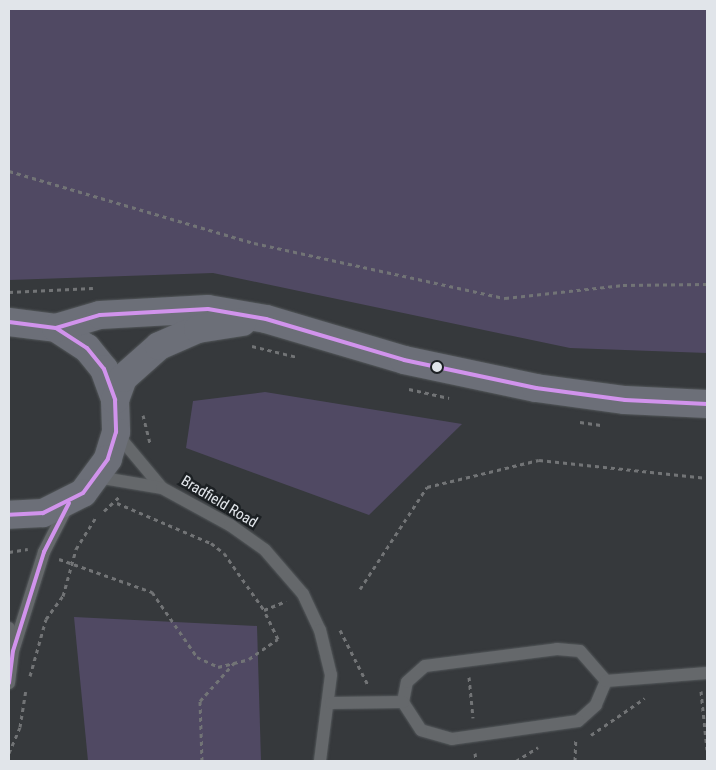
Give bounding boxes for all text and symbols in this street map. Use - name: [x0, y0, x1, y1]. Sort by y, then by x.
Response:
- unlabelled marker: [432, 362, 442, 372]
- street label: Bradfield Road: [178, 472, 260, 532]

